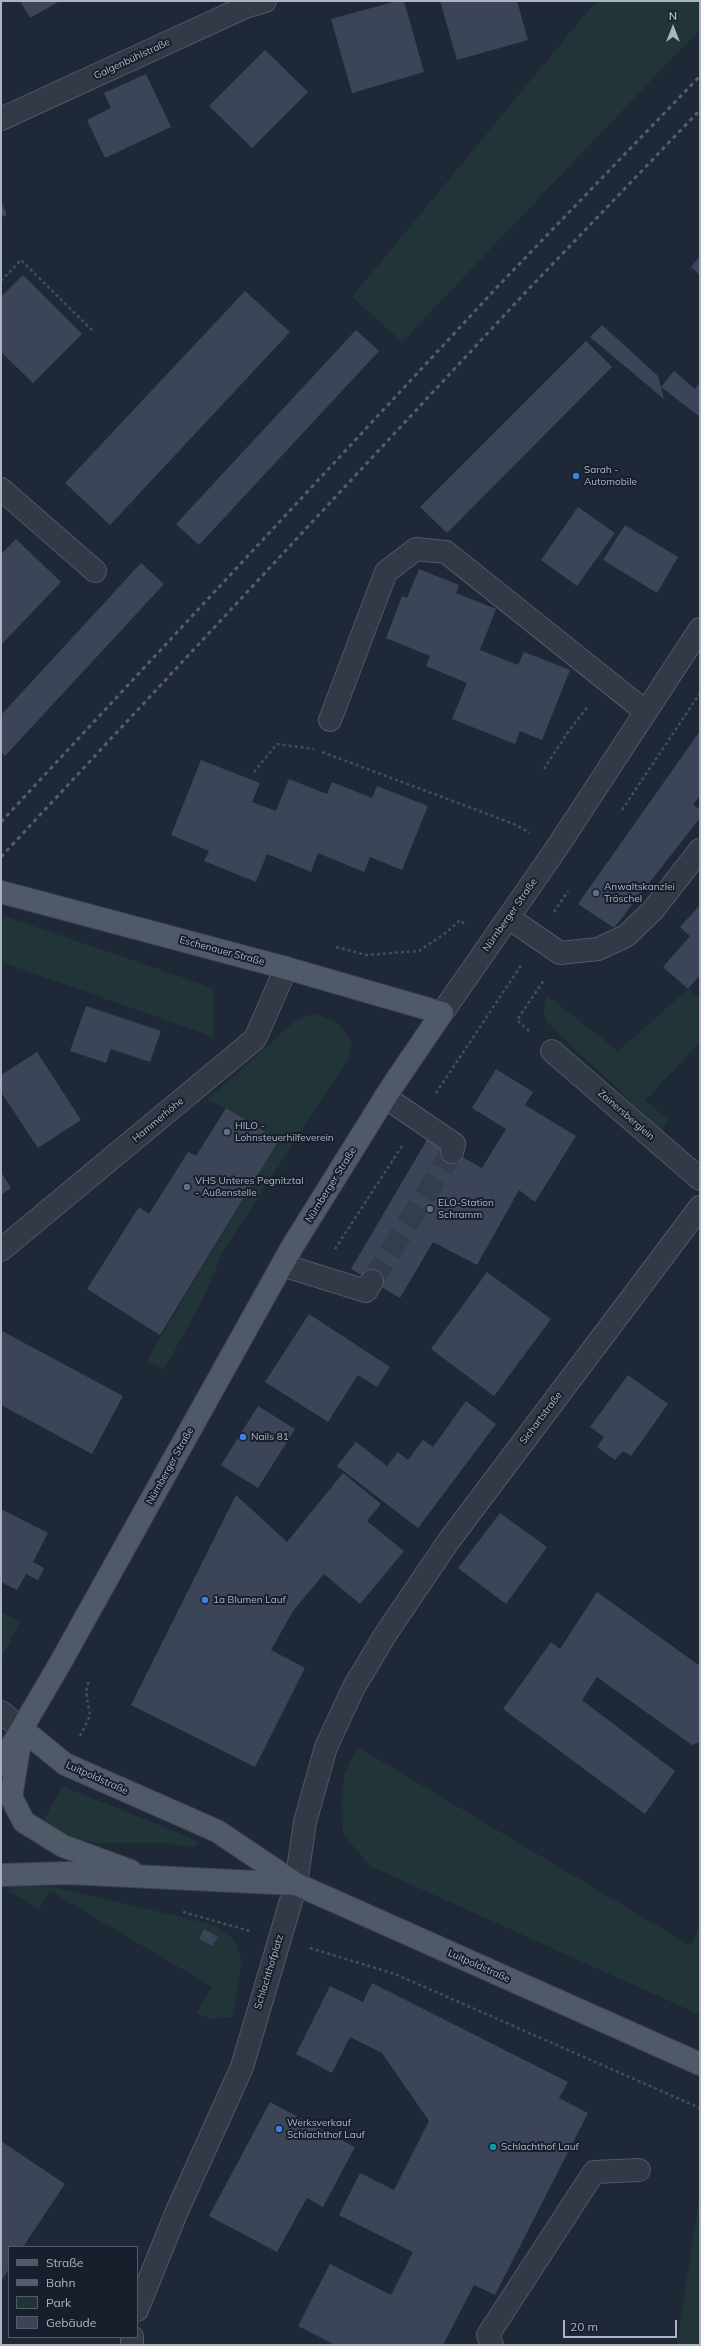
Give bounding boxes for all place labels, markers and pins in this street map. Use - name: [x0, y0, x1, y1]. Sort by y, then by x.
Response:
- place label: Sarah - Automobile: [584, 464, 637, 488]
- marker: Sarah - Automobile: [571, 471, 581, 481]
- place label: Anwaltskanzlei Tröschel: [604, 881, 675, 904]
- marker: Anwaltskanzlei Tröschel: [591, 888, 601, 898]
- place label: HILO - Lohnsteuerhilfeverein: [235, 1120, 334, 1144]
- marker: HILO - Lohnsteuerhilfeverein: [222, 1127, 232, 1137]
- place label: VHS Unteres Pegnitztal - Außenstelle: [195, 1175, 304, 1198]
- marker: VHS Unteres Pegnitztal - Außenstelle: [182, 1182, 192, 1192]
- place label: ELO-Station Schramm: [438, 1197, 494, 1220]
- marker: ELO-Station Schramm: [425, 1204, 435, 1214]
- place label: Nails 81: [251, 1431, 289, 1443]
- marker: Nails 81: [238, 1432, 248, 1442]
- place label: 1a Blumen Lauf: [213, 1594, 286, 1606]
- marker: 1a Blumen Lauf: [200, 1595, 210, 1605]
- place label: Werksverkauf Schlachthof Lauf: [287, 2117, 365, 2140]
- marker: Werksverkauf Schlachthof Lauf: [274, 2124, 284, 2134]
- place label: Schlachthof Lauf: [501, 2141, 579, 2153]
- marker: Schlachthof Lauf: [488, 2142, 498, 2152]

